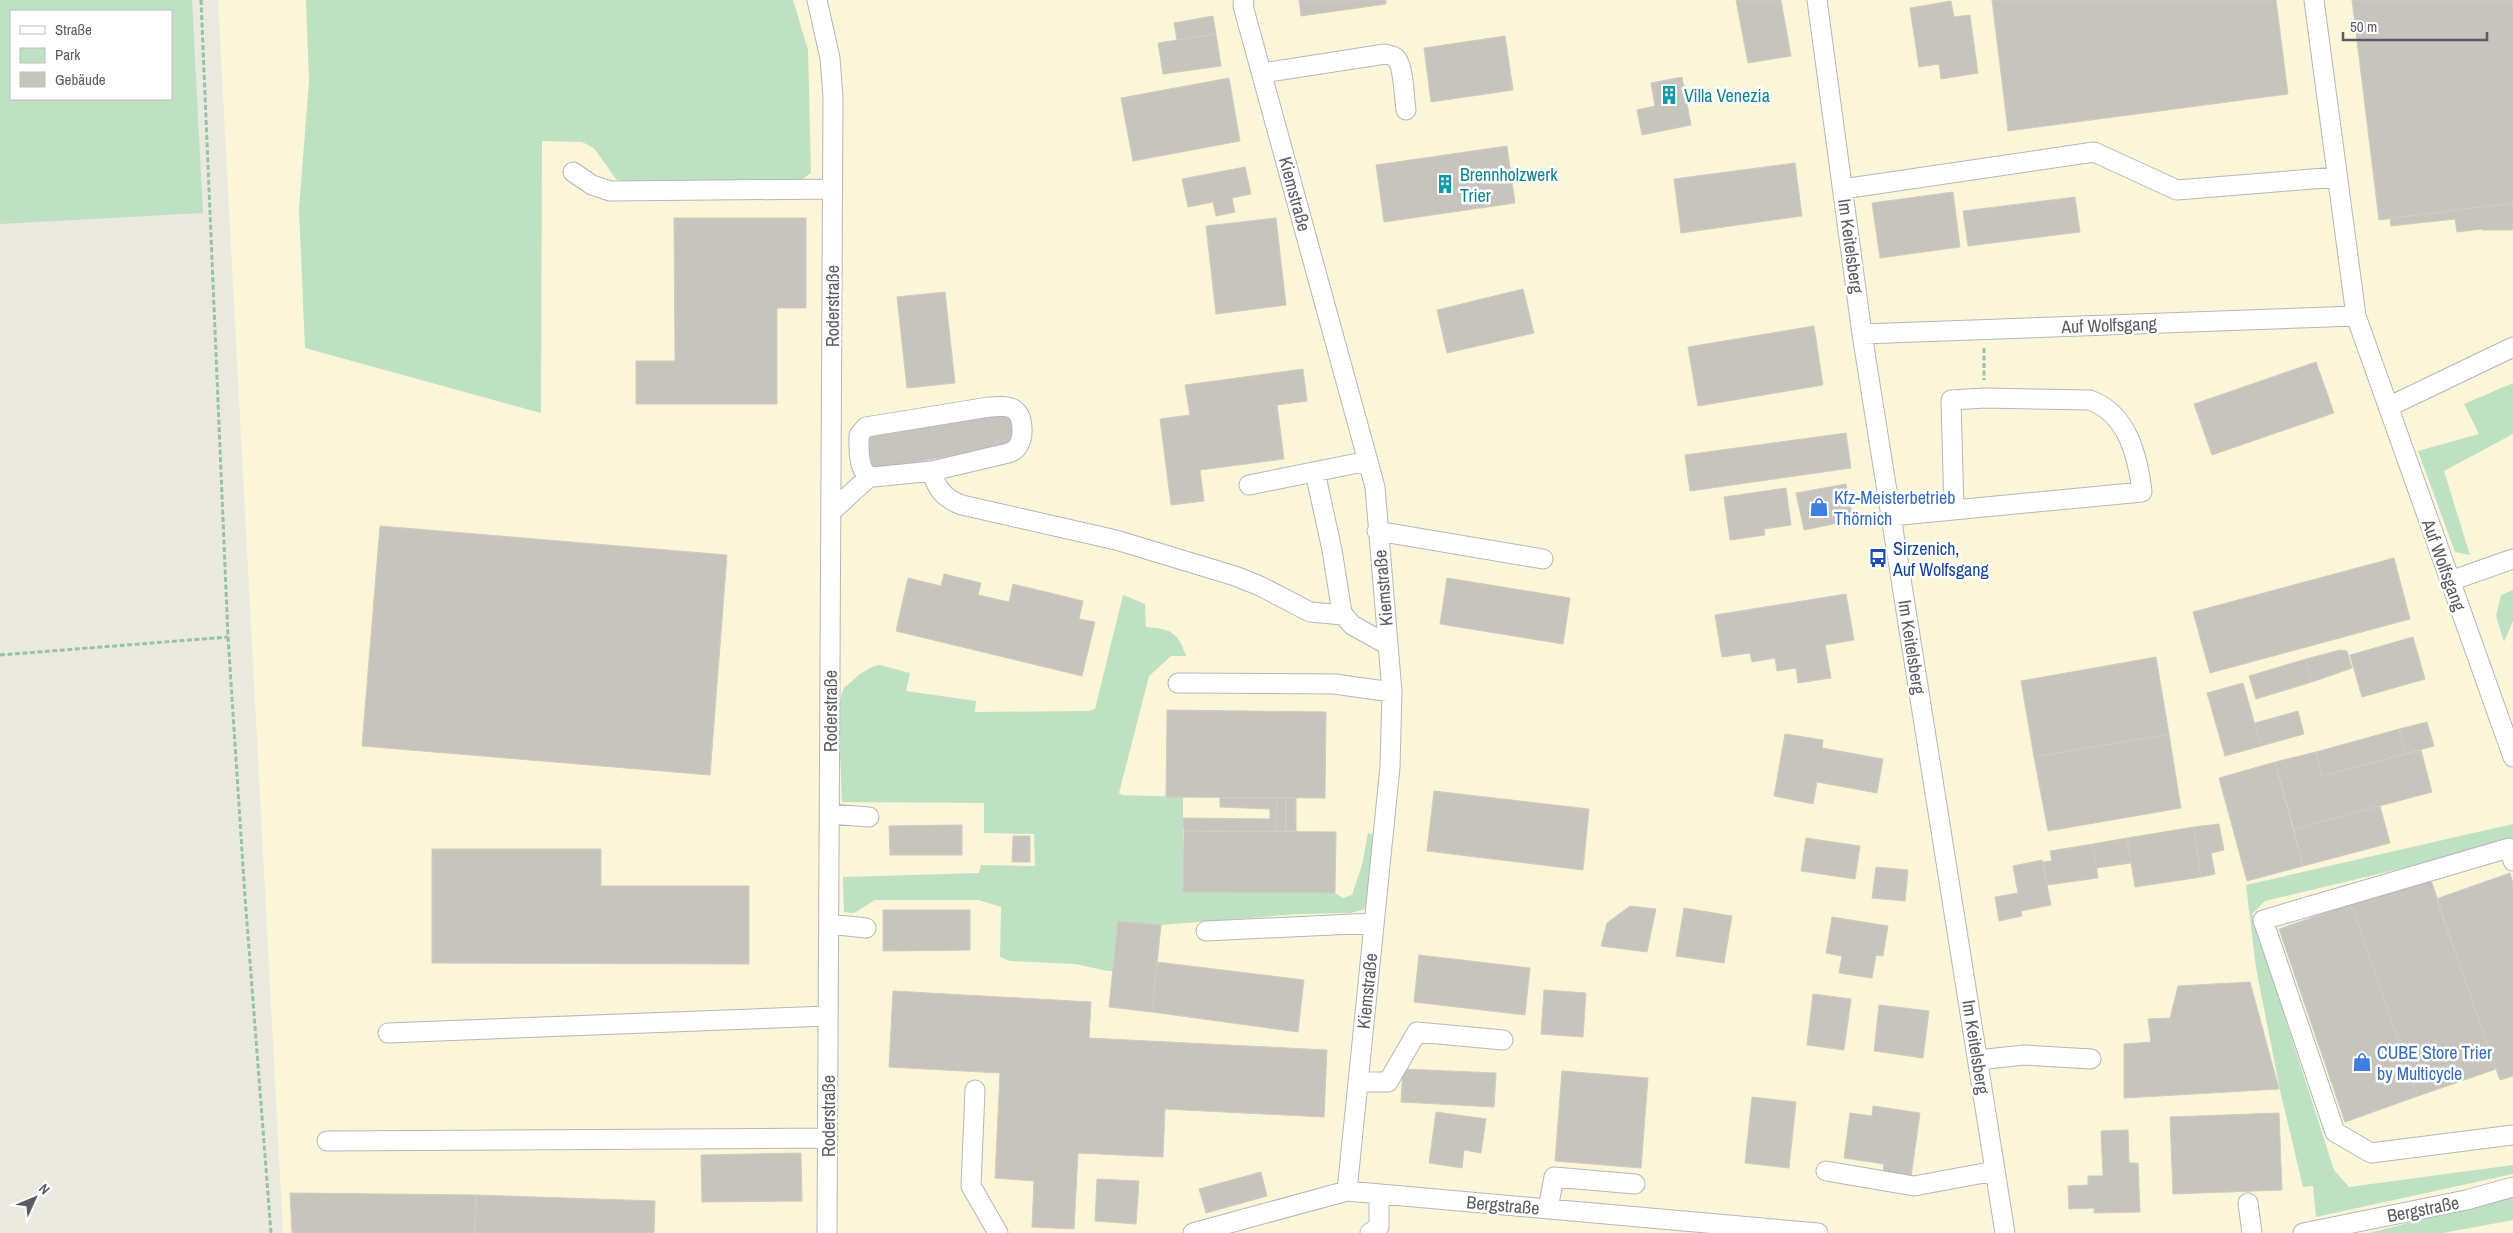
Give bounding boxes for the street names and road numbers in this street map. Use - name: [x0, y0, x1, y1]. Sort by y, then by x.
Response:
- street label: Kiemstraße: [1273, 154, 1317, 234]
- street label: Im Keitelsberg: [1832, 197, 1870, 296]
- street label: Roderstraße: [820, 265, 845, 347]
- street label: Auf Wolfsgang: [2060, 311, 2158, 339]
- street label: Auf Wolfsgang: [2416, 515, 2472, 615]
- street label: Kiemstraße: [1367, 549, 1399, 627]
- street label: Im Keitelsberg: [1892, 598, 1932, 697]
- street label: Roderstraße: [818, 670, 843, 752]
- street label: Kiemstraße: [1351, 952, 1383, 1030]
- street label: Im Keitelsberg: [1956, 998, 1996, 1097]
- street label: Roderstraße: [816, 1075, 841, 1157]
- street label: Bergstraße: [1466, 1189, 1540, 1221]
- street label: Bergstraße: [2385, 1190, 2461, 1228]

